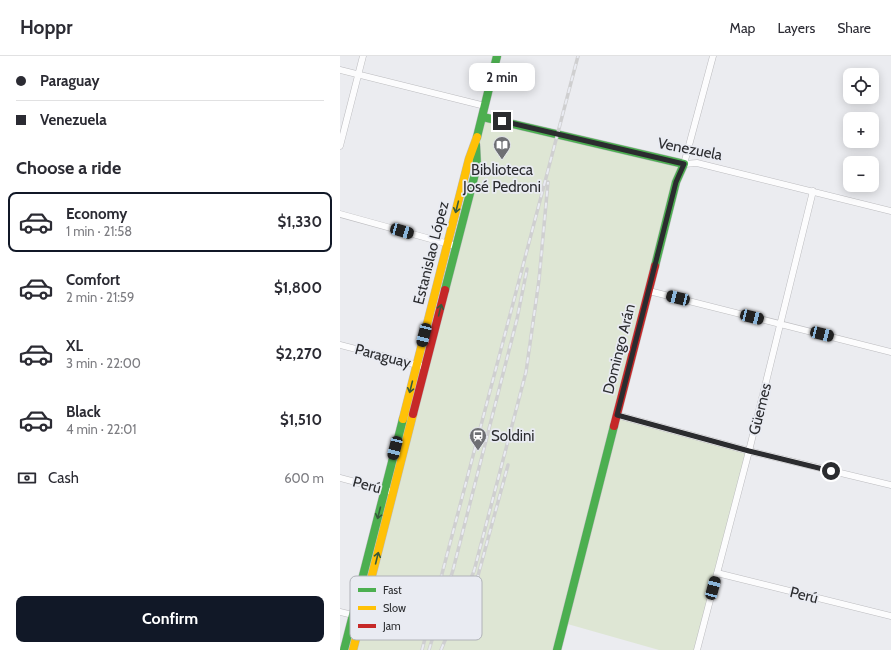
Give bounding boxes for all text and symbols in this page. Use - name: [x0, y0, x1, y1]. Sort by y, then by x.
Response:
- text: Hoppr: [20, 16, 72, 39]
- text: Map: [730, 19, 755, 37]
- text: Layers: [777, 19, 815, 37]
- text: Share: [837, 19, 871, 37]
- callout: 2 min: [469, 63, 535, 91]
- map controls: [843, 68, 879, 192]
- button: locate: [843, 68, 879, 104]
- text: 2 min: [486, 69, 518, 85]
- text: Paraguay: [40, 72, 100, 90]
- text: Venezuela: [40, 111, 107, 129]
- route end: [493, 112, 511, 130]
- button: +: [843, 112, 879, 148]
- street label: Venezuela: [656, 134, 725, 164]
- library icon: Biblioteca José Pedroni: [492, 135, 512, 160]
- button: −: [843, 156, 879, 192]
- text: Choose a ride: [16, 157, 121, 179]
- place label: Biblioteca José Pedroni: [462, 161, 541, 196]
- street label: Estanislao López: [409, 200, 453, 306]
- one-way arrow: [453, 200, 460, 213]
- icon: car: [18, 204, 54, 240]
- text: Economy: [66, 205, 127, 223]
- text: $1,330: [278, 213, 322, 231]
- car: [389, 222, 415, 240]
- text: 1 min · 21:58: [66, 223, 132, 239]
- icon: car: [18, 270, 54, 306]
- text: Comfort: [66, 271, 120, 289]
- text: $1,800: [274, 279, 322, 297]
- text: 2 min · 21:59: [66, 289, 134, 305]
- car: [665, 289, 691, 307]
- street label: Domingo Arán: [599, 302, 639, 396]
- one-way arrow: [437, 304, 444, 317]
- car: [739, 308, 765, 326]
- car: [415, 322, 433, 348]
- car: [809, 325, 835, 343]
- icon: car: [18, 336, 54, 372]
- text: XL: [66, 337, 83, 355]
- street label: Paraguay: [353, 340, 413, 372]
- text: $2,270: [276, 345, 322, 363]
- text: 3 min · 22:00: [66, 355, 141, 371]
- one-way arrow: [407, 380, 414, 393]
- street label: Güemes: [745, 381, 775, 437]
- icon: car: [18, 402, 54, 438]
- text: Black: [66, 403, 101, 421]
- text: $1,510: [280, 411, 322, 429]
- text: 4 min · 22:01: [66, 421, 136, 437]
- station icon: Soldini: [468, 426, 488, 451]
- place label: Soldini: [491, 427, 535, 445]
- car: [386, 435, 404, 461]
- route start: [822, 462, 840, 480]
- icon: cash: [16, 467, 38, 489]
- text: Cash: [48, 469, 79, 487]
- text: 600 m: [284, 470, 324, 486]
- street label: Perú: [351, 473, 383, 497]
- one-way arrow: [374, 506, 382, 519]
- one-way arrow: [373, 552, 381, 565]
- car: [704, 575, 722, 601]
- legend: [350, 576, 482, 640]
- text: Fast: [383, 583, 402, 597]
- street label: Perú: [788, 583, 820, 607]
- button: Confirm: [16, 596, 324, 642]
- text: Slow: [383, 601, 406, 615]
- text: Jam: [382, 619, 401, 633]

